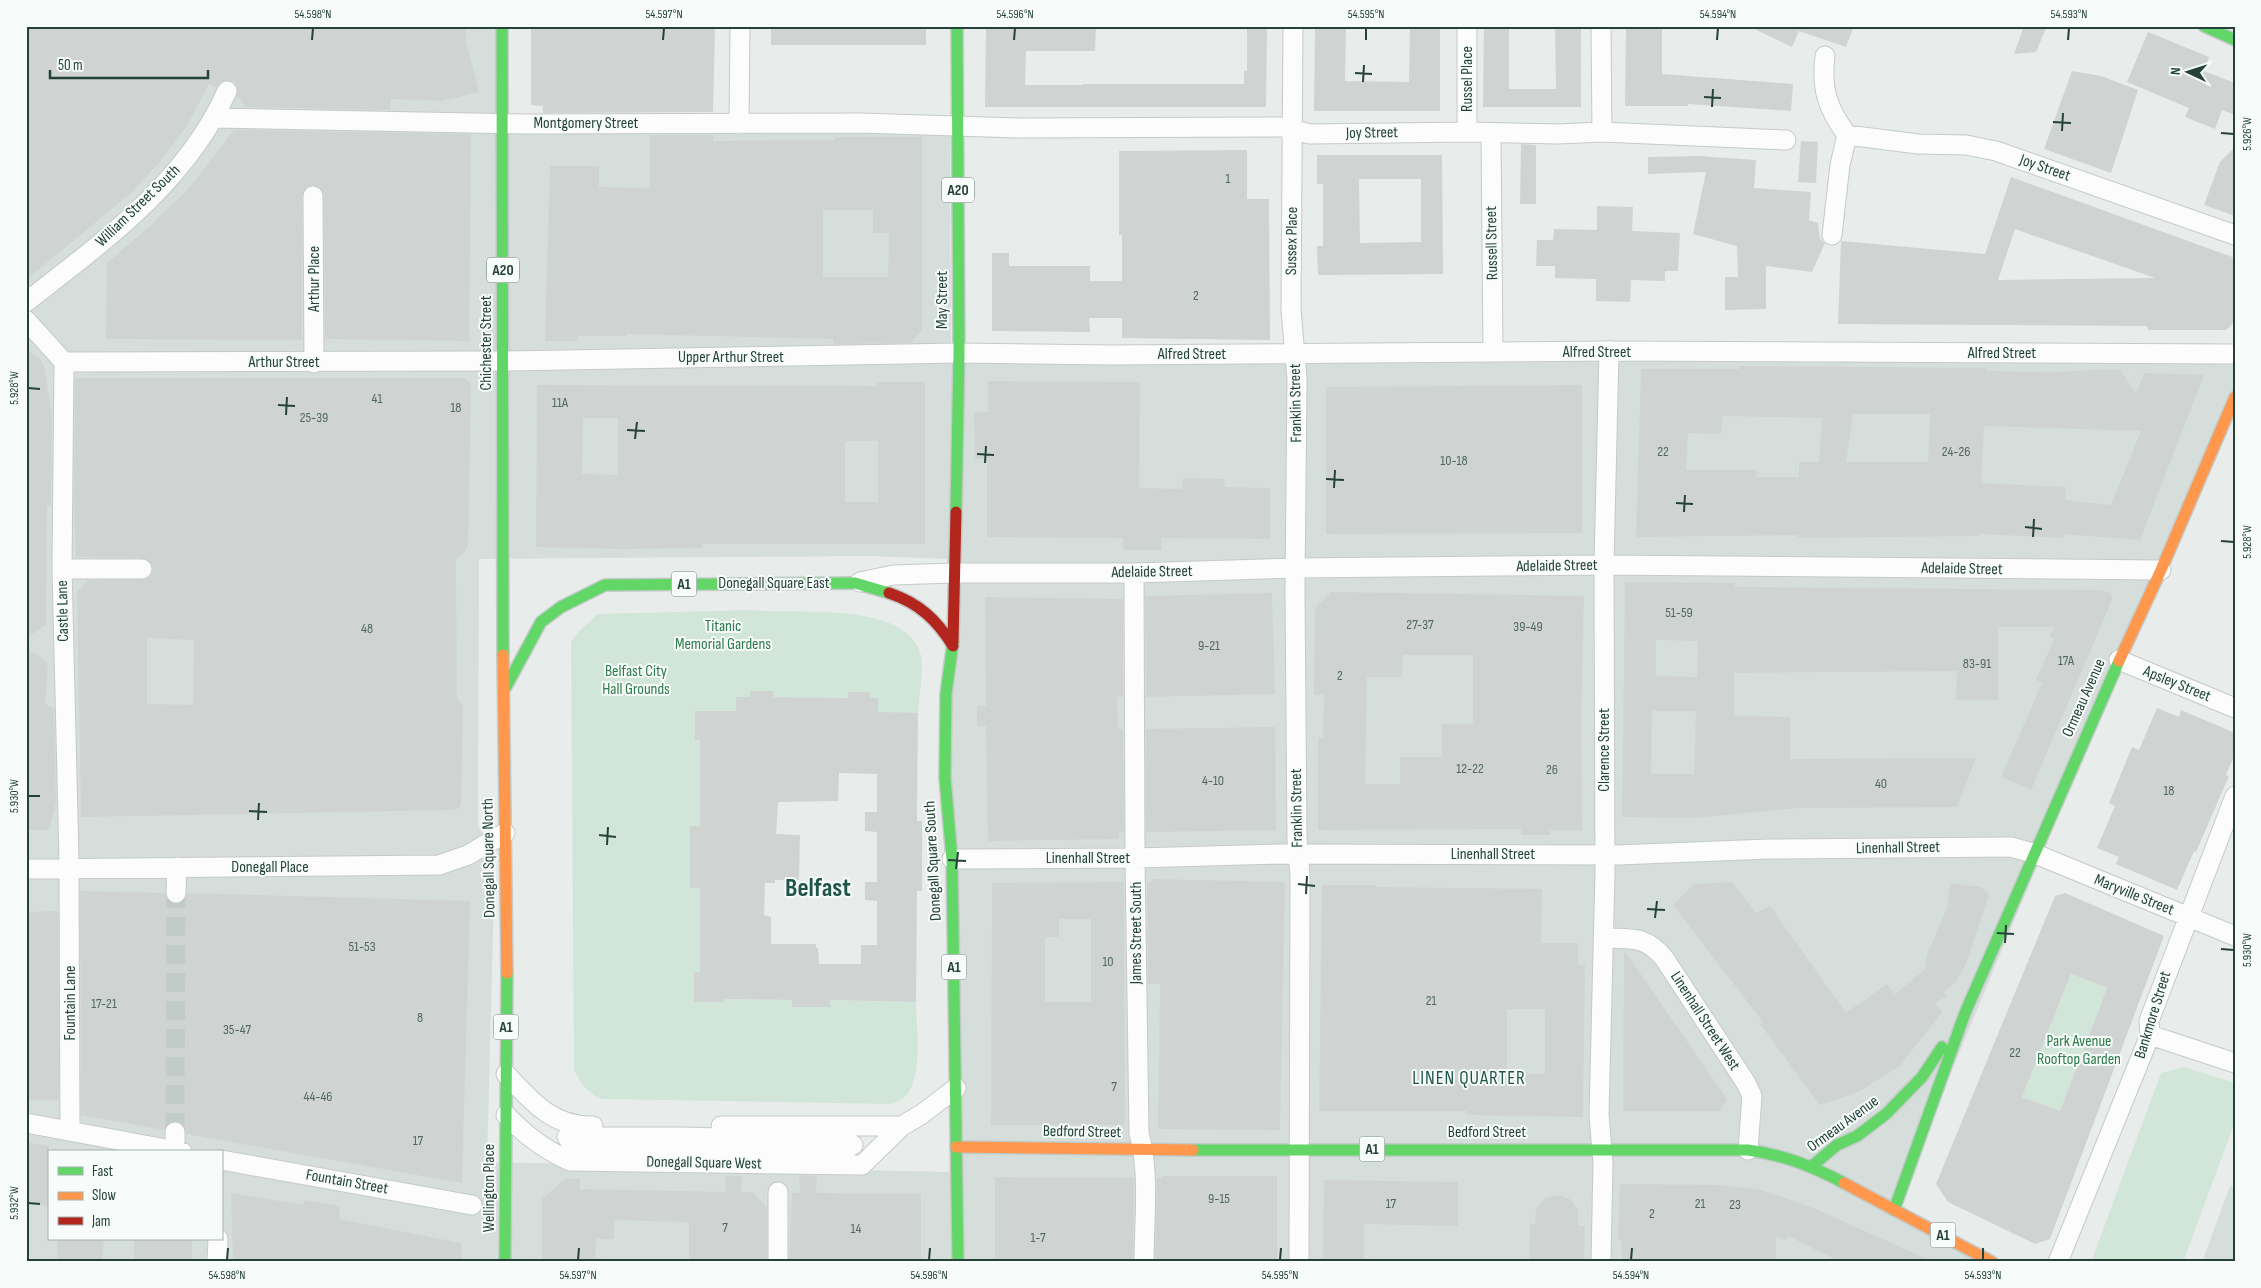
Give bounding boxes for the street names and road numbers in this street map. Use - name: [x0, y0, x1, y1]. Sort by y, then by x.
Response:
- street label: Russel Place: [1458, 46, 1477, 112]
- street label: Montgomery Street: [534, 114, 639, 133]
- street label: Joy Street: [1345, 123, 1398, 143]
- street label: Joy Street: [2016, 150, 2073, 186]
- street label: William Street South: [92, 161, 184, 251]
- road number: A20: [942, 178, 974, 202]
- street label: Russell Street: [1482, 206, 1502, 280]
- street label: Sussex Place: [1282, 207, 1302, 275]
- street label: Arthur Place: [305, 246, 324, 313]
- road number: A20: [487, 258, 519, 282]
- street label: May Street: [933, 271, 952, 329]
- street label: Chichester Street: [477, 295, 496, 391]
- street label: Alfred Street: [1562, 343, 1631, 362]
- street label: Alfred Street: [1967, 344, 2036, 363]
- street label: Alfred Street: [1157, 345, 1226, 364]
- street label: Upper Arthur Street: [678, 348, 784, 367]
- street label: Arthur Street: [247, 353, 320, 372]
- street label: Franklin Street: [1286, 363, 1306, 443]
- street label: Adelaide Street: [1515, 556, 1598, 576]
- street label: Adelaide Street: [1920, 559, 2003, 579]
- street label: Adelaide Street: [1110, 562, 1193, 582]
- road number: A1: [672, 572, 696, 596]
- street label: Donegall Square East: [718, 574, 830, 593]
- street label: Castle Lane: [53, 580, 73, 642]
- street label: Ormeau Avenue: [2058, 656, 2110, 740]
- street label: Apsley Street: [2139, 661, 2214, 706]
- street label: Clarence Street: [1595, 708, 1614, 792]
- street label: Franklin Street: [1287, 768, 1307, 848]
- street label: Donegall Square North: [478, 798, 500, 918]
- street label: Donegall Square South: [920, 800, 946, 922]
- street label: Linenhall Street: [1856, 838, 1940, 858]
- street label: Linenhall Street: [1451, 845, 1535, 864]
- street label: Linenhall Street: [1046, 849, 1130, 868]
- street label: Donegall Place: [231, 858, 309, 877]
- street label: Maryville Street: [2091, 870, 2177, 920]
- street label: James Street South: [1127, 882, 1146, 985]
- road number: A1: [942, 954, 966, 980]
- street label: Fountain Lane: [61, 966, 80, 1040]
- street label: Linenhall Street West: [1666, 968, 1744, 1074]
- street label: Bankmore Street: [2131, 969, 2175, 1061]
- road number: A1: [494, 1014, 518, 1040]
- street label: Ormeau Avenue: [1804, 1092, 1882, 1156]
- street label: Bedford Street: [1043, 1122, 1122, 1142]
- street label: Bedford Street: [1448, 1123, 1526, 1142]
- road number: A1: [1360, 1136, 1384, 1162]
- street label: Wellington Place: [480, 1144, 499, 1232]
- street label: Donegall Square West: [646, 1152, 762, 1174]
- street label: Fountain Street: [304, 1165, 390, 1199]
- road number: A1: [1930, 1222, 1956, 1248]

